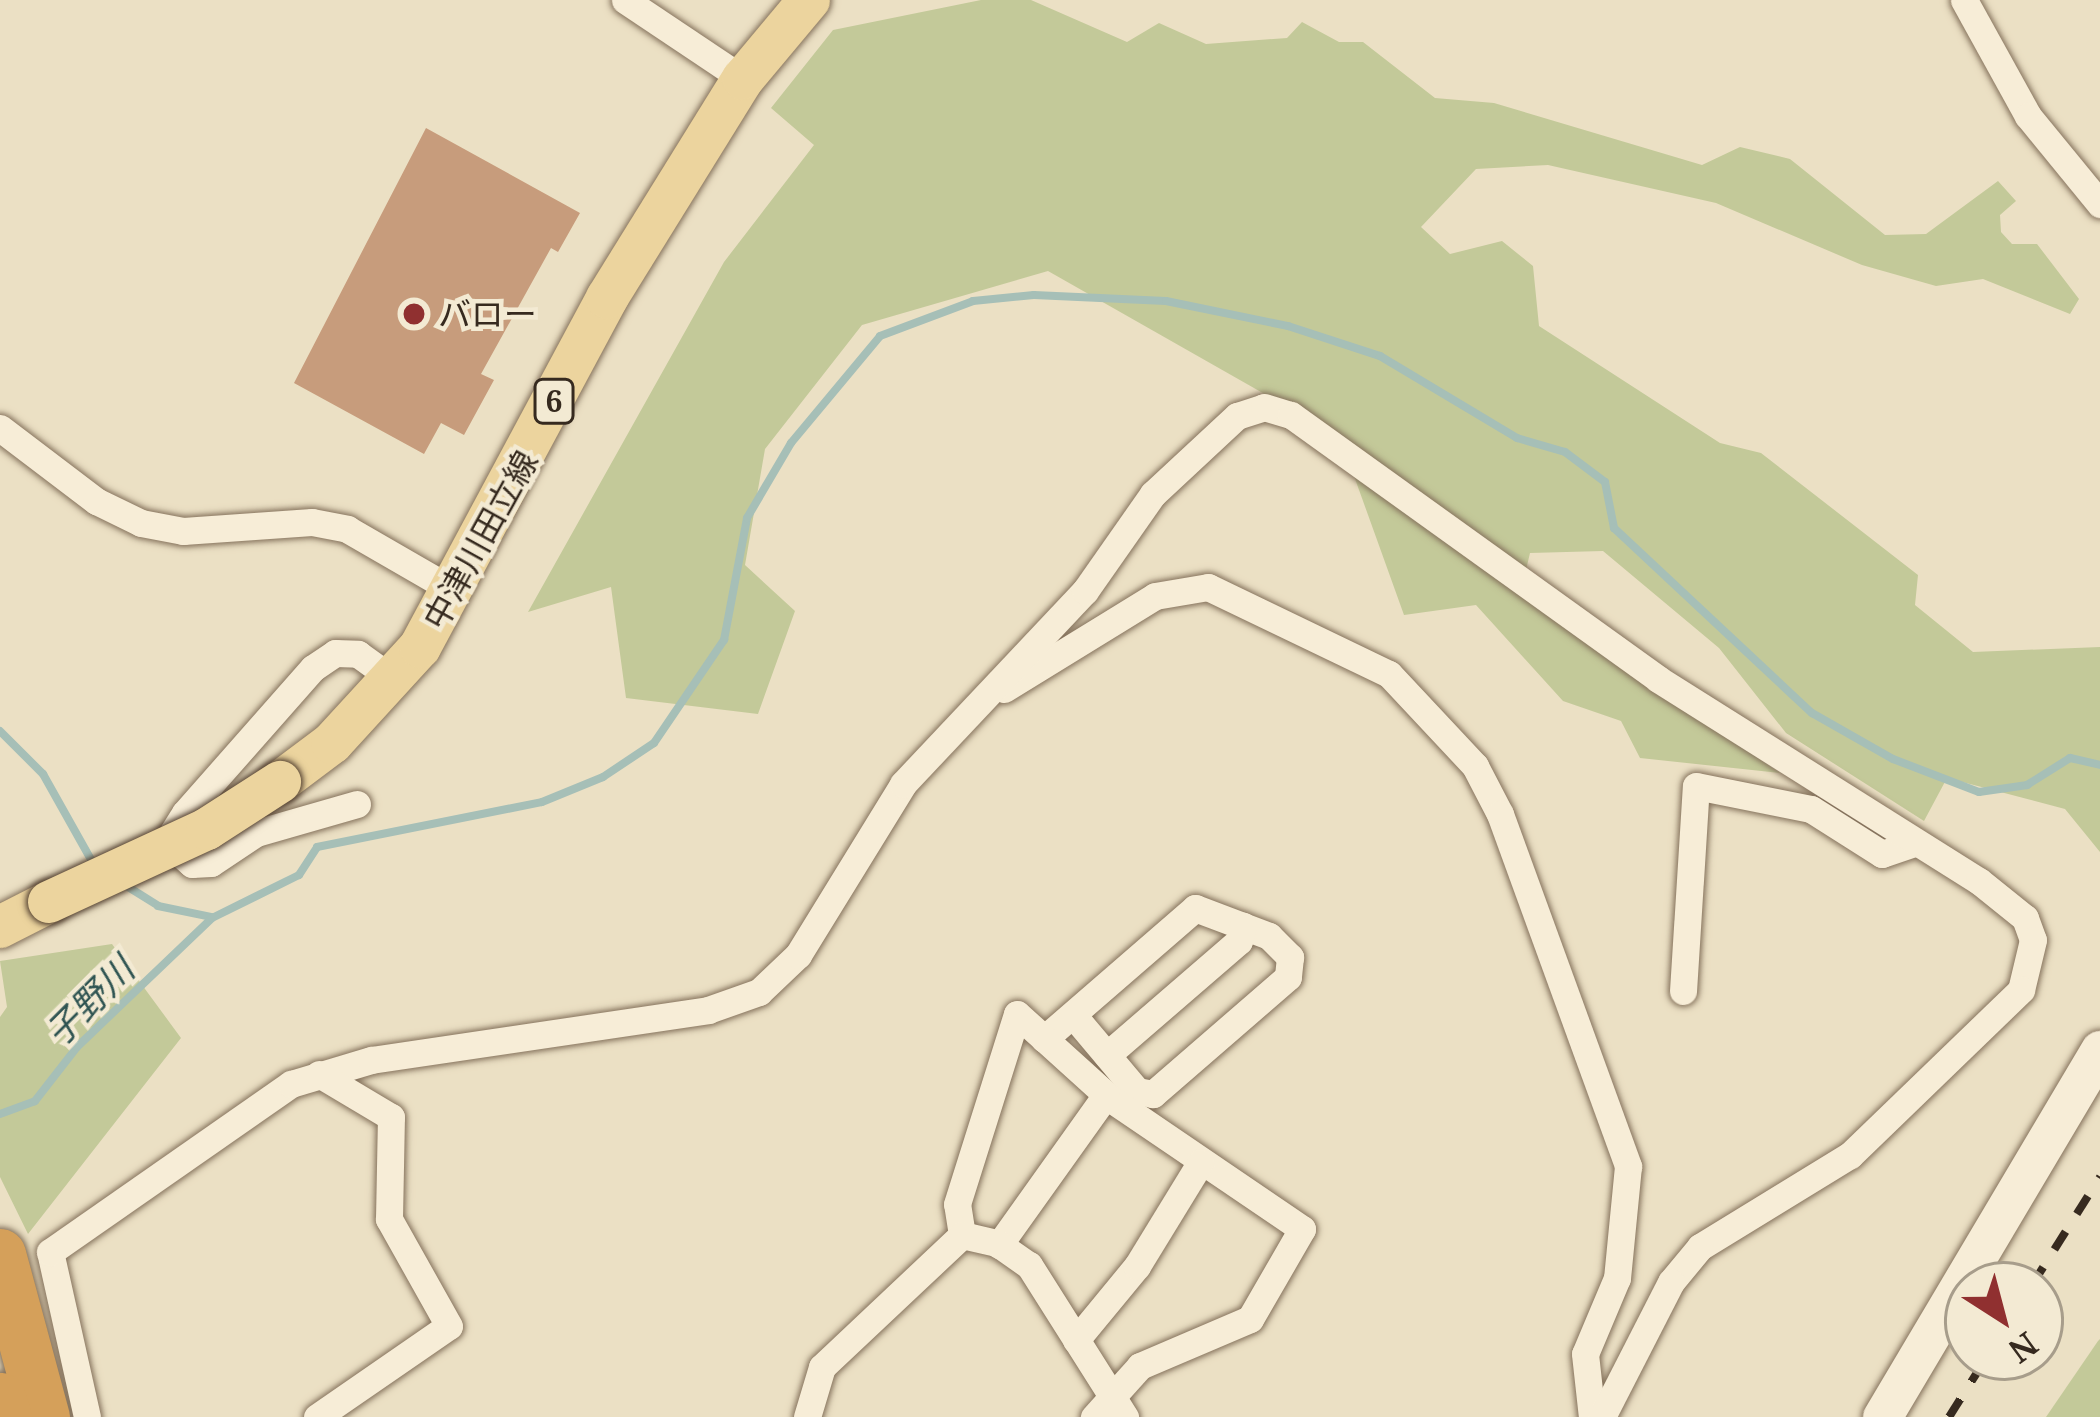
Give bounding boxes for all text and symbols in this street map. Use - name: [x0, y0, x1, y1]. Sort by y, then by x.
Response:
- place label: バロー: [438, 294, 537, 334]
- marker: バロー: [401, 301, 427, 327]
- road number: 6: [533, 377, 575, 425]
- street label: 中津川田立線: [415, 444, 545, 636]
- water label: 子野川: [36, 948, 142, 1054]
- north arrow: [1944, 1261, 2064, 1381]
- text: N: [2000, 1322, 2047, 1374]

